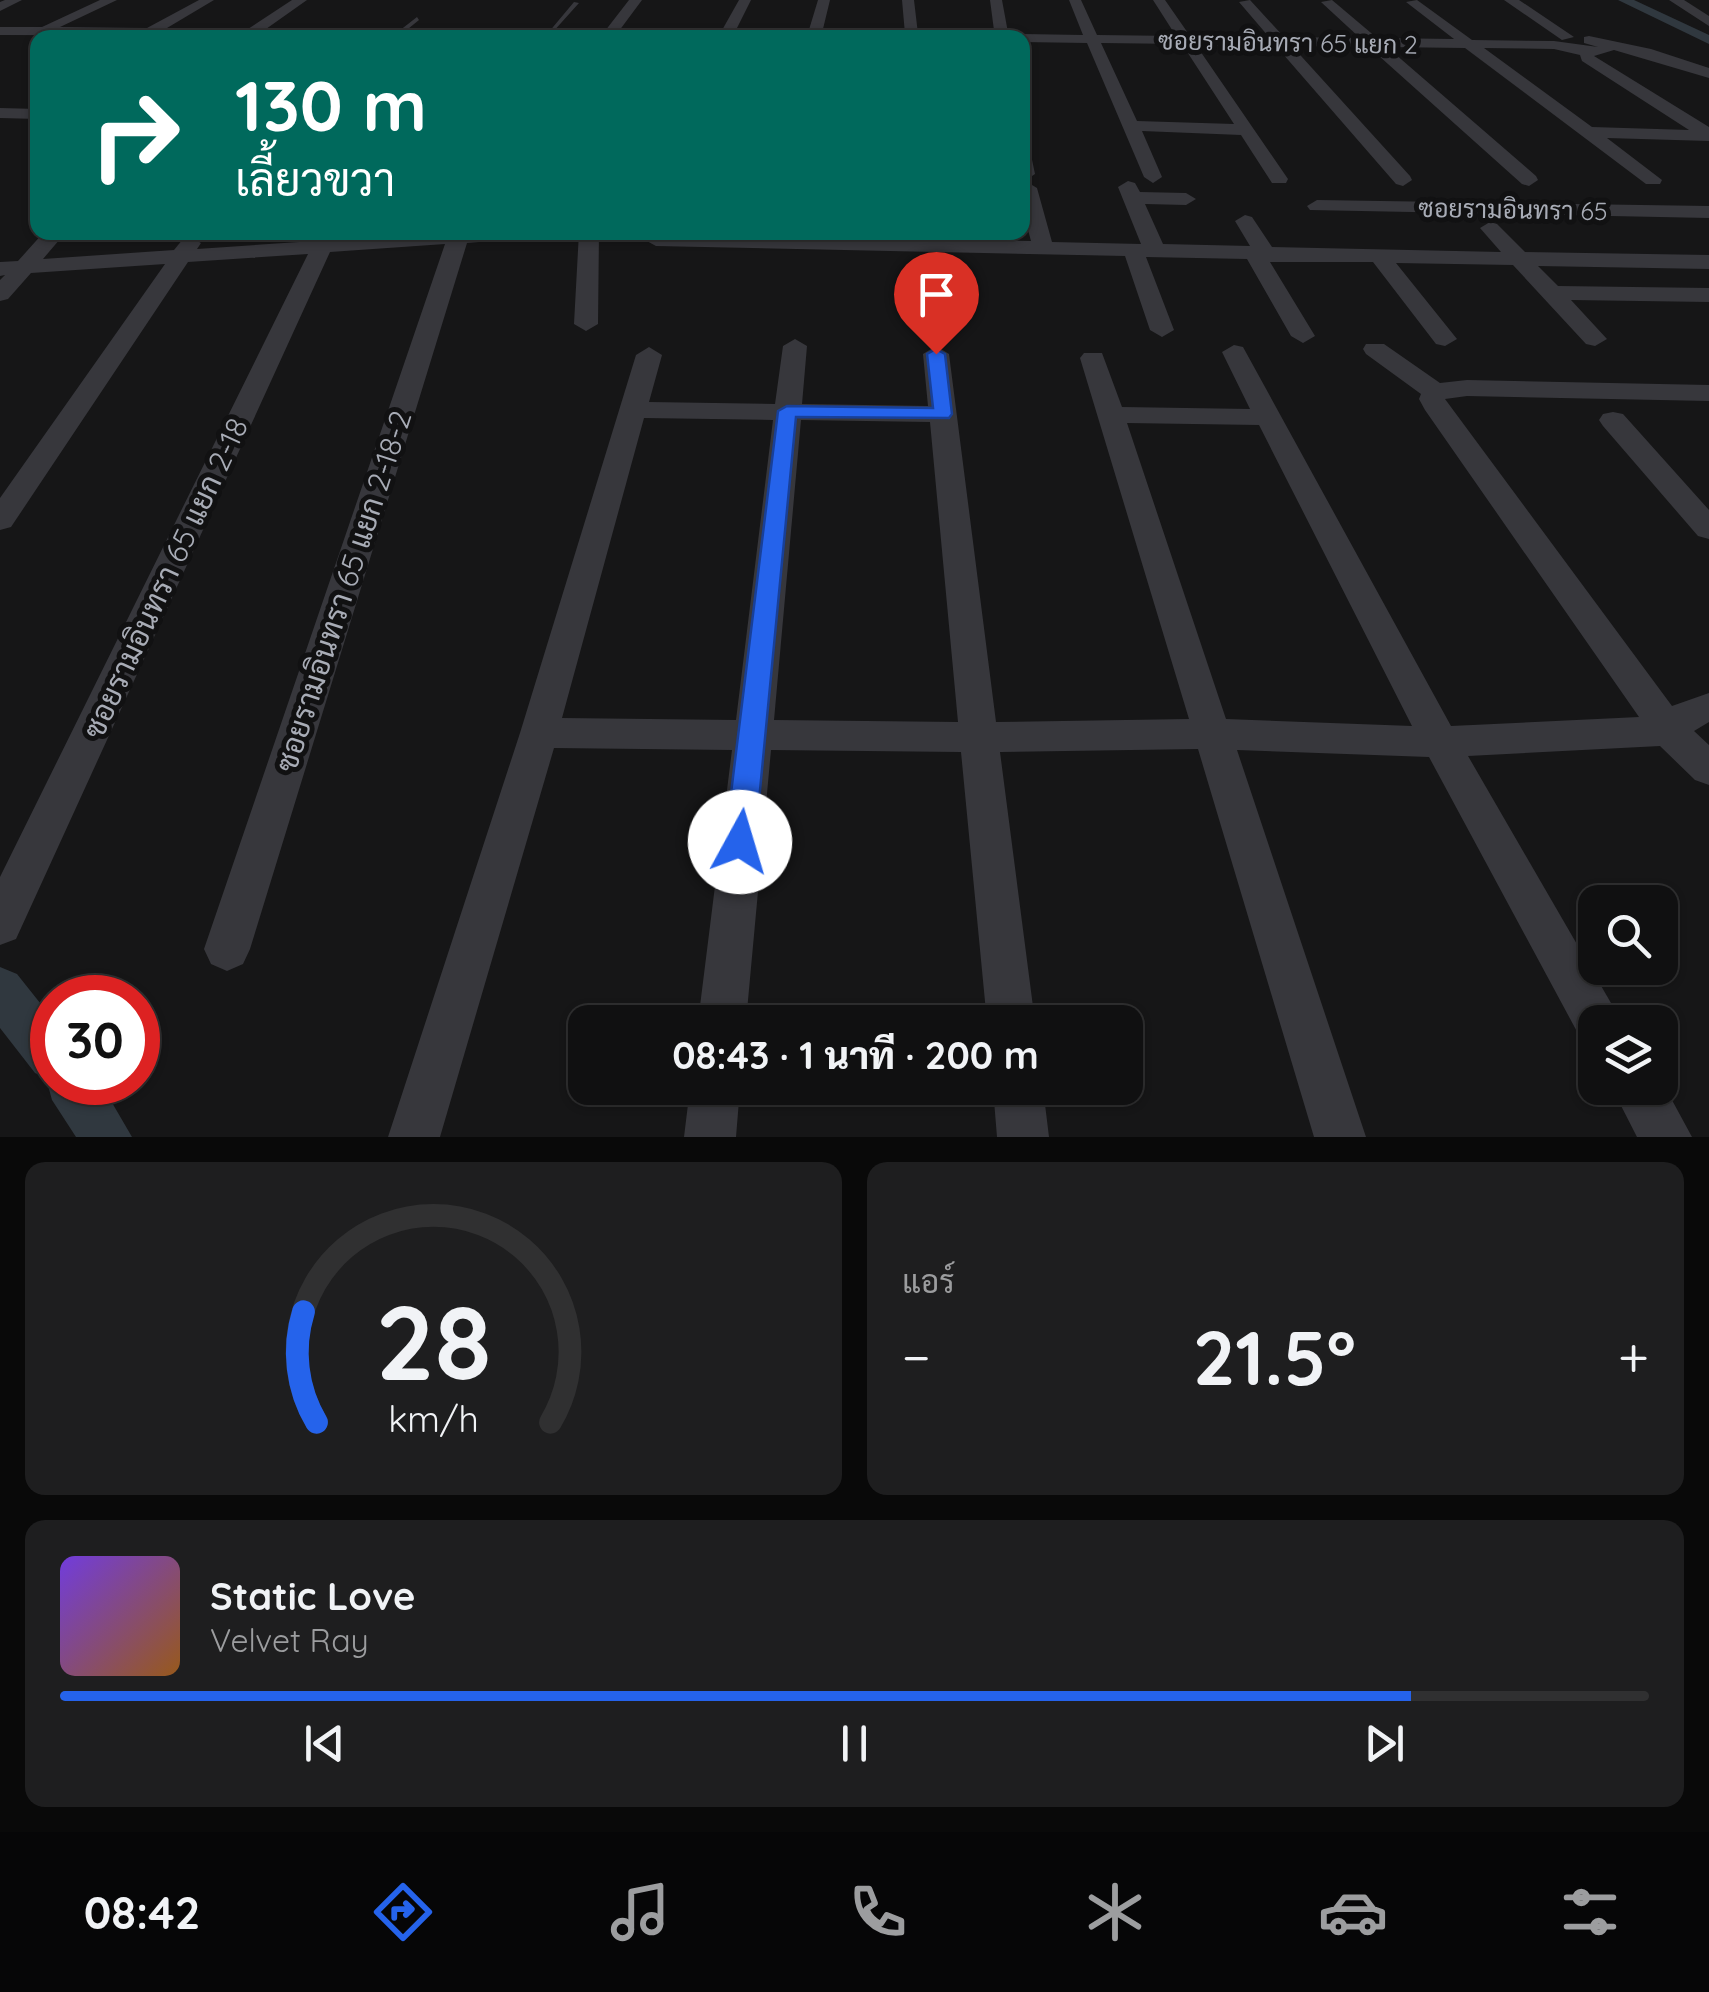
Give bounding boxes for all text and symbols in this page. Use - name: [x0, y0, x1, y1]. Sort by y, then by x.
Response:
- street label: ซอยรามอินทรา 65 แยก 2: [1158, 24, 1418, 60]
- text: 130 m: [235, 61, 427, 149]
- icon: right: [70, 70, 200, 200]
- text: เลี้ยวขวา: [235, 151, 395, 207]
- street label: ซอยรามอินทรา 65: [1418, 192, 1608, 226]
- pin: [894, 252, 979, 355]
- icon: arrive: [909, 267, 964, 322]
- street label: ซอยรามอินทรา 65 แยก 2-18-2: [267, 406, 419, 776]
- street label: ซอยรามอินทรา 65 แยก 2-18: [74, 412, 256, 744]
- position arrow: [688, 790, 792, 894]
- map controls: [1578, 885, 1678, 1105]
- button: search: [1578, 885, 1678, 985]
- speed limit sign: 30: [30, 975, 160, 1105]
- button: layers: [1578, 1005, 1678, 1105]
- text: 08:43 · 1 นาที · 200 m: [672, 1031, 1039, 1079]
- text: แอร์: [902, 1261, 955, 1301]
- text: 28: [375, 1276, 492, 1406]
- text: 21.5°: [1193, 1310, 1356, 1404]
- text: −: [902, 1322, 931, 1391]
- text: +: [1618, 1322, 1649, 1391]
- text: km/h: [388, 1396, 479, 1441]
- text: Static Love: [210, 1572, 415, 1620]
- text: Velvet Ray: [210, 1620, 369, 1660]
- icon: previous: [297, 1716, 352, 1771]
- icon: pause: [827, 1716, 882, 1771]
- icon: next: [1357, 1716, 1412, 1771]
- icon: directions: [368, 1877, 438, 1947]
- icon: music: [605, 1877, 675, 1947]
- icon: phone: [843, 1877, 913, 1947]
- icon: climate: [1080, 1877, 1150, 1947]
- icon: car: [1318, 1877, 1388, 1947]
- icon: filters: [1555, 1877, 1625, 1947]
- text: 08:42: [84, 1884, 200, 1940]

